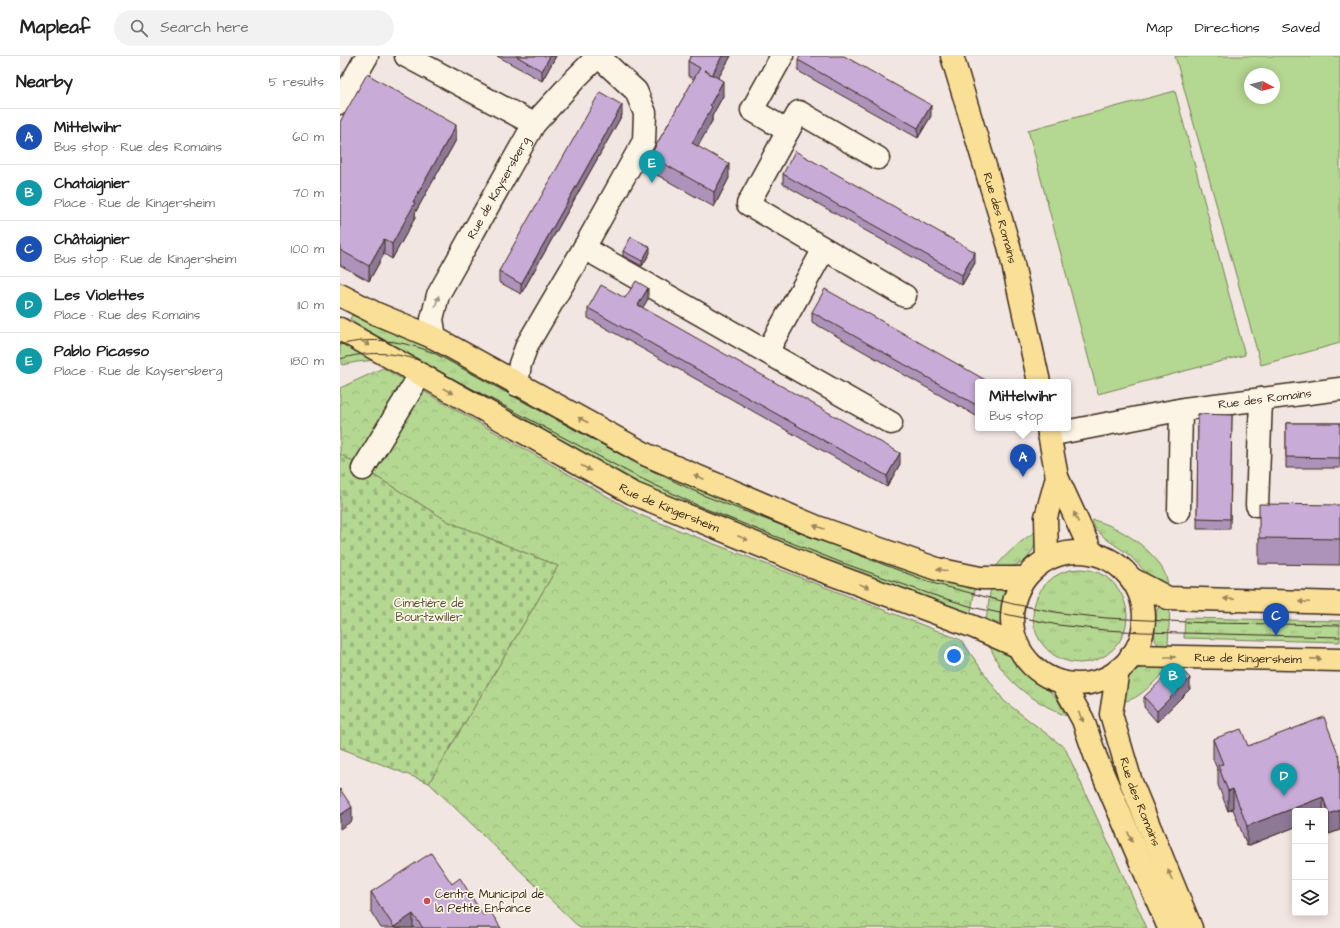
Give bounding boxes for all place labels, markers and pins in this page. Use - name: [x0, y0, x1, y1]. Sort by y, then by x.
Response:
- pin: E: [639, 150, 665, 183]
- pin: A: [1010, 444, 1036, 477]
- pin: C: [1263, 603, 1289, 636]
- pin: B: [1160, 663, 1186, 696]
- pin: D: [1271, 763, 1297, 796]
- place label: Centre Municipal de la Petite Enfance: [435, 886, 545, 917]
- marker: Centre Municipal de la Petite Enfance: [422, 896, 432, 906]

